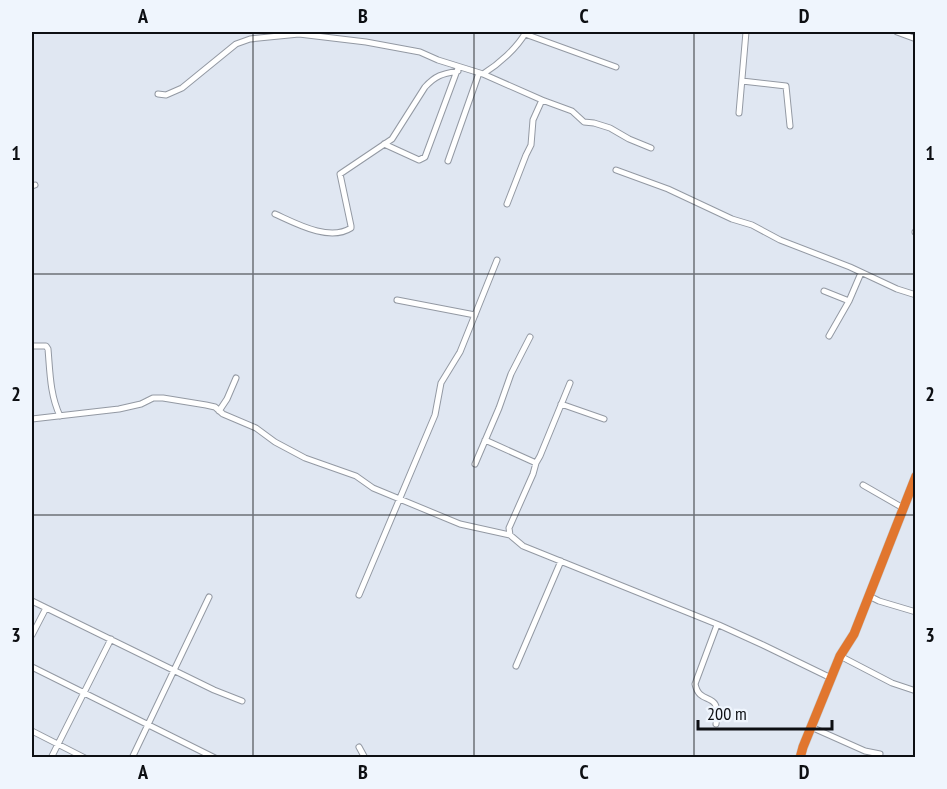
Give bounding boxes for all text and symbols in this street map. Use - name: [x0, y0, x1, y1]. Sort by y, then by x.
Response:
- text: A: [137, 3, 149, 29]
- text: B: [358, 3, 368, 29]
- text: C: [579, 3, 589, 29]
- text: D: [799, 3, 810, 29]
- text: 1: [11, 140, 21, 166]
- text: 1: [925, 140, 935, 166]
- text: 2: [11, 381, 21, 407]
- text: 2: [925, 381, 935, 407]
- text: 3: [11, 622, 21, 648]
- text: 3: [925, 622, 935, 648]
- scale bar: [698, 693, 832, 731]
- text: 200 m: [707, 702, 747, 725]
- text: A: [137, 759, 149, 785]
- text: B: [358, 759, 368, 785]
- text: C: [579, 759, 589, 785]
- text: D: [799, 759, 810, 785]

